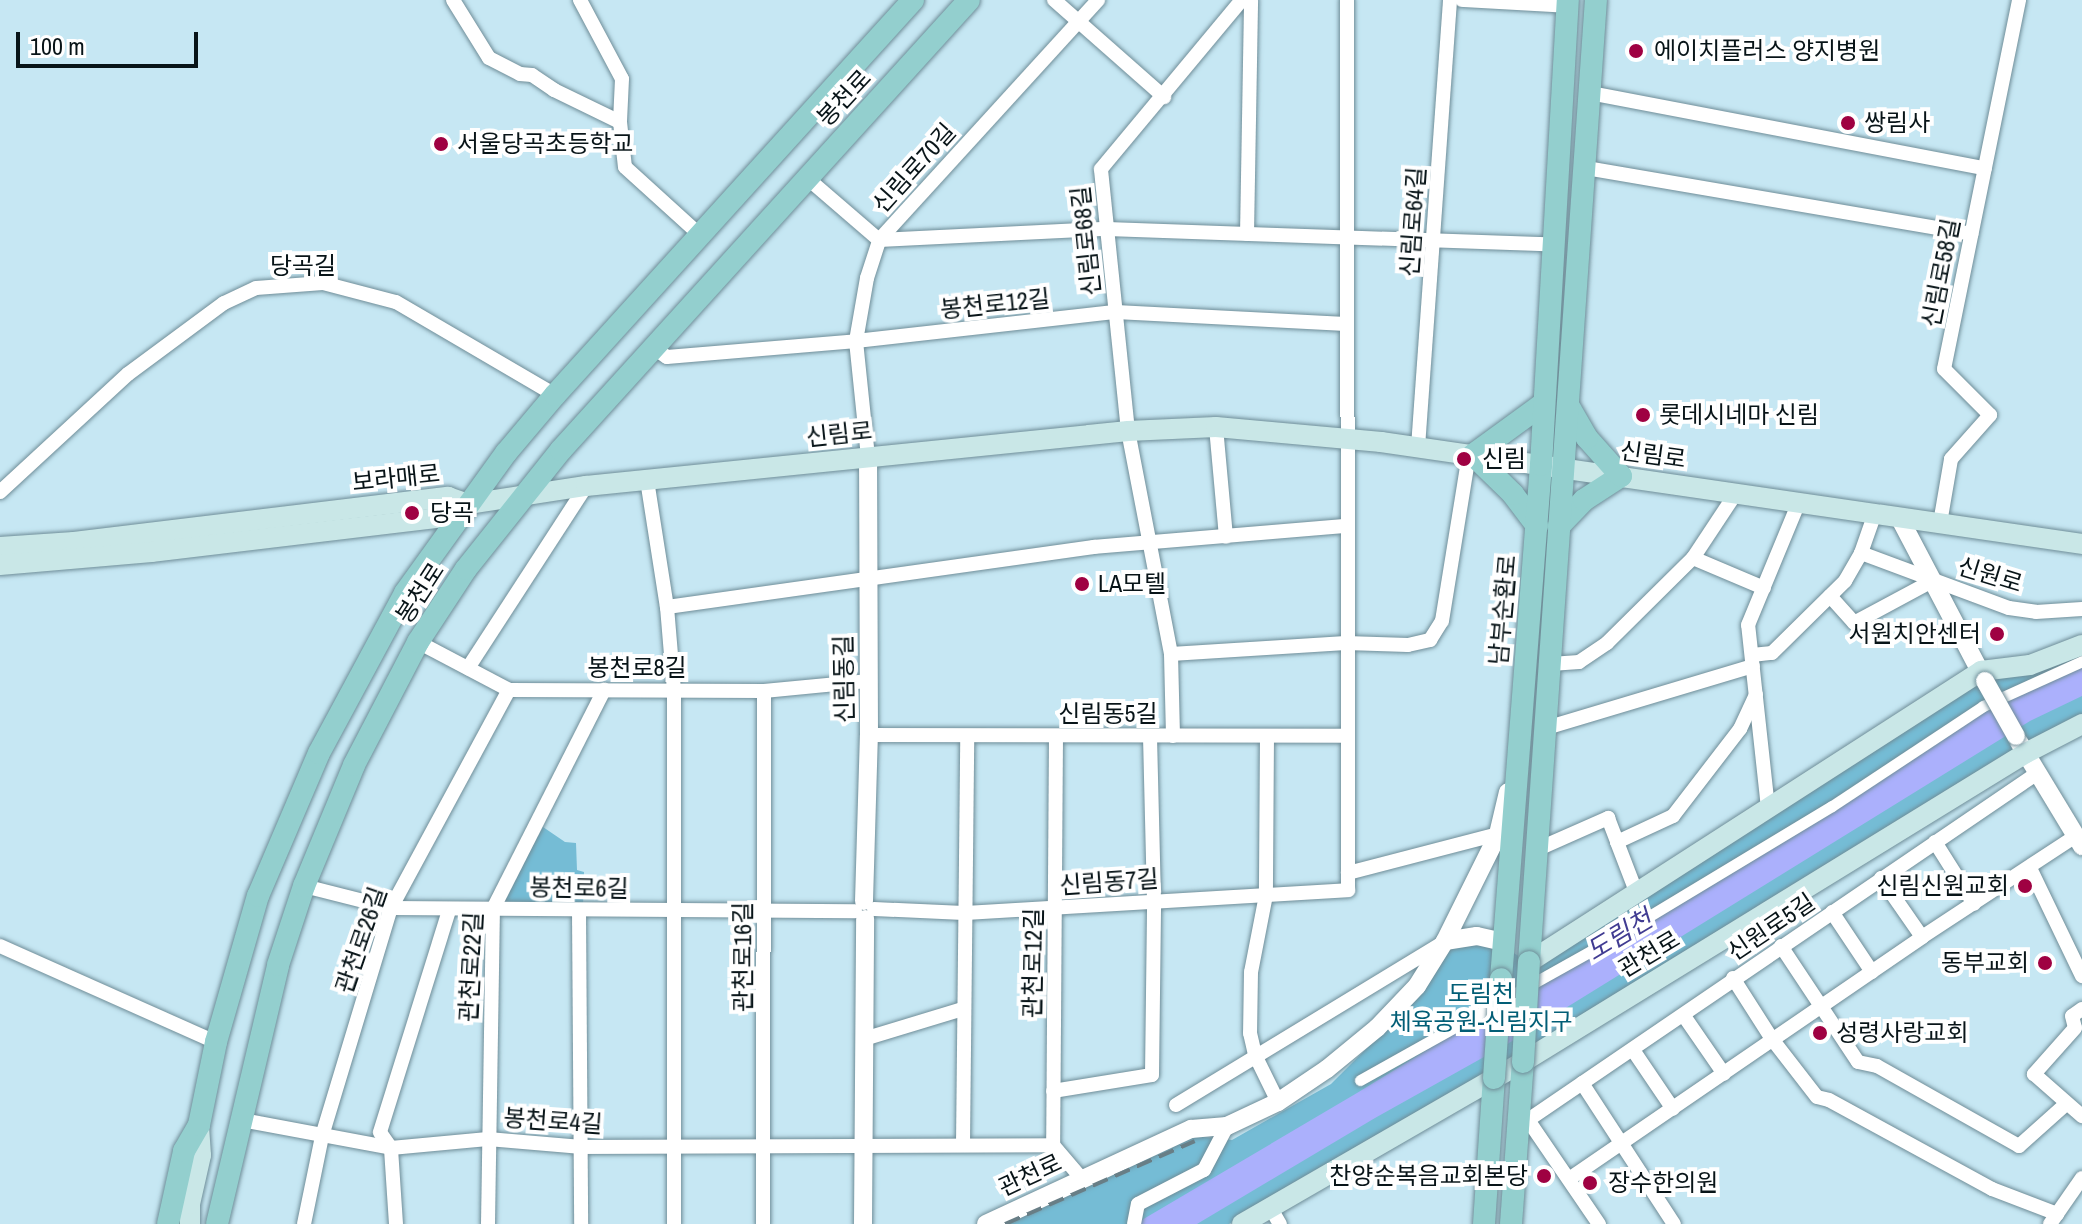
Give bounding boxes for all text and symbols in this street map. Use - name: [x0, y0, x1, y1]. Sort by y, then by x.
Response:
- scale bar: [20, 16, 202, 66]
- text: 100 m: [30, 30, 85, 62]
- place label: 에이치플러스 양지병원: [1654, 37, 1880, 65]
- marker: 에이치플러스 양지병원: [1625, 40, 1647, 62]
- street label: 봉천로: [811, 64, 877, 132]
- place label: 쌍림사: [1864, 109, 1930, 137]
- marker: 쌍림사: [1839, 114, 1857, 132]
- street label: 신림로70길: [866, 117, 962, 219]
- place label: 서울당곡초등학교: [457, 130, 634, 158]
- marker: 서울당곡초등학교: [432, 135, 450, 153]
- street label: 신림로64길: [1395, 166, 1431, 278]
- street label: 신림로68길: [1066, 185, 1106, 297]
- street label: 신림로58길: [1916, 216, 1966, 330]
- street label: 당곡길: [270, 252, 336, 280]
- street label: 봉천로12길: [939, 284, 1051, 324]
- place label: 롯데시네마 신림: [1659, 401, 1819, 429]
- marker: 롯데시네마 신림: [1634, 406, 1652, 424]
- street label: 신림로: [805, 416, 873, 452]
- street label: 신림로: [1618, 436, 1688, 474]
- place label: 신림: [1482, 445, 1526, 473]
- marker: 신림: [1453, 448, 1475, 470]
- street label: 보라매로: [351, 459, 441, 497]
- place label: 당곡: [430, 499, 474, 527]
- marker: 당곡: [401, 502, 423, 524]
- street label: 신원로: [1954, 552, 2026, 598]
- street label: 남부순환로: [1484, 554, 1522, 666]
- street label: 봉천로: [390, 557, 450, 629]
- place label: LA모텔: [1098, 570, 1166, 598]
- marker: LA모텔: [1073, 575, 1091, 593]
- place label: 서원치안센터: [1849, 620, 1981, 648]
- marker: 서원치안센터: [1988, 625, 2006, 643]
- street label: 신림동길: [829, 635, 859, 723]
- street label: 봉천로8길: [587, 654, 687, 682]
- street label: 신림동5길: [1058, 700, 1158, 728]
- street label: 신림동7길: [1058, 864, 1160, 900]
- place label: 신림신원교회: [1877, 872, 2009, 900]
- street label: 봉천로6길: [529, 873, 629, 903]
- marker: 신림신원교회: [2016, 877, 2034, 895]
- street label: 관천로26길: [329, 883, 393, 997]
- street label: 신원로5길: [1722, 887, 1820, 967]
- street label: 관천로16길: [729, 902, 757, 1012]
- water label: 도림천: [1580, 903, 1658, 967]
- street label: 관천로12길: [1018, 908, 1048, 1018]
- street label: 관천로22길: [454, 911, 488, 1023]
- street label: 관천로: [1613, 925, 1685, 983]
- place label: 동부교회: [1941, 949, 2029, 977]
- marker: 동부교회: [2036, 954, 2054, 972]
- park label: 도림천 체육공원-신림지구: [1389, 980, 1573, 1036]
- place label: 성령사랑교회: [1836, 1019, 1968, 1047]
- marker: 성령사랑교회: [1811, 1024, 1829, 1042]
- street label: 봉천로4길: [502, 1103, 604, 1139]
- street label: 관천로: [994, 1148, 1066, 1202]
- place label: 찬양순복음교회본당: [1329, 1162, 1528, 1190]
- marker: 찬양순복음교회본당: [1535, 1167, 1553, 1185]
- place label: 장수한의원: [1608, 1169, 1718, 1197]
- marker: 장수한의원: [1579, 1172, 1601, 1194]

